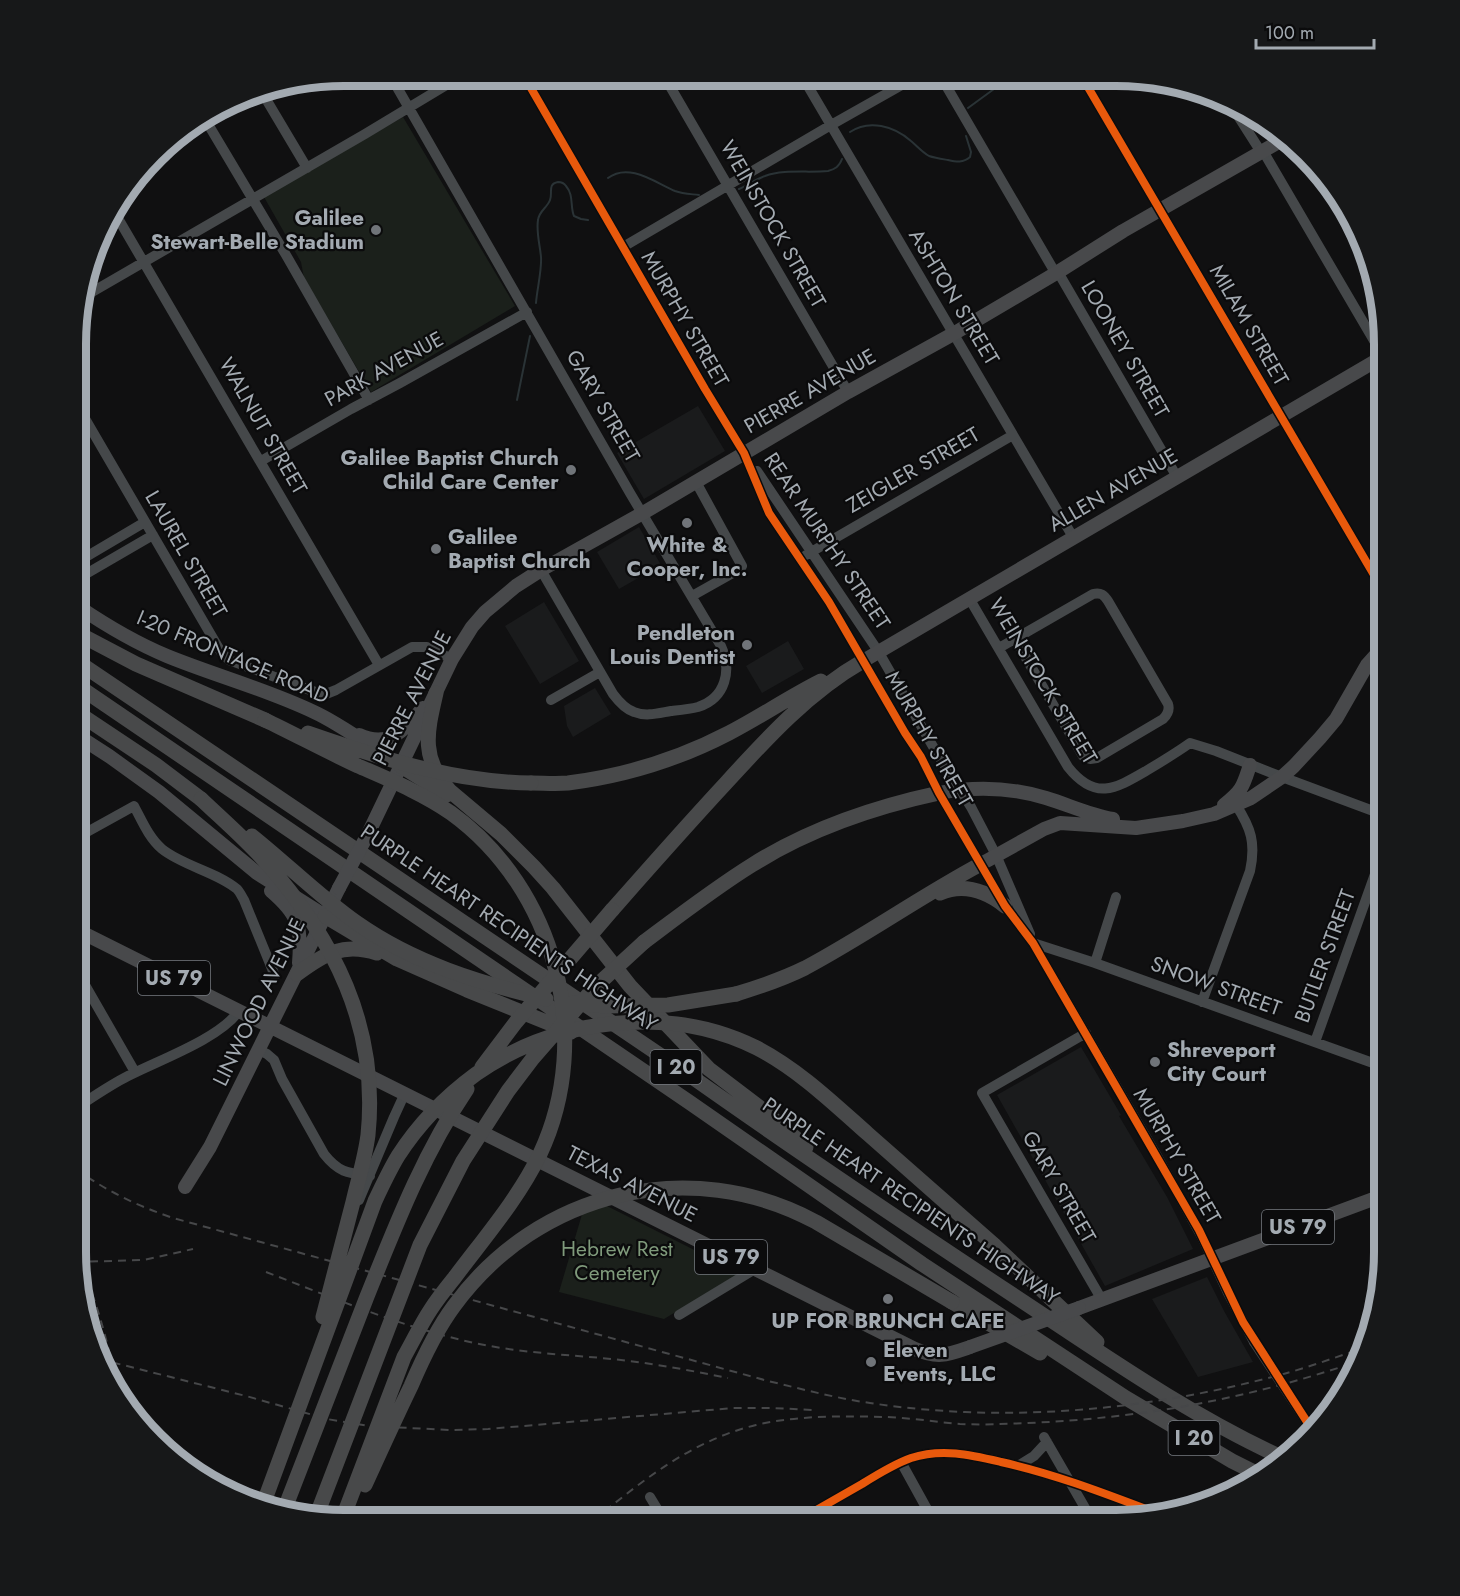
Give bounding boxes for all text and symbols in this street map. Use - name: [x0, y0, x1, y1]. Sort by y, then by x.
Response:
- scale bar: [1256, 12, 1374, 50]
- text: 100 m: [1265, 20, 1314, 46]
- street label: WEINSTOCK STREET: [713, 135, 833, 314]
- place label: Galilee Stewart-Belle Stadium: [150, 203, 364, 257]
- marker: Galilee Stewart-Belle Stadium: [369, 223, 383, 237]
- street label: ASHTON STREET: [901, 223, 1007, 371]
- street label: MURPHY STREET: [634, 245, 736, 393]
- street label: MILAM STREET: [1202, 259, 1296, 391]
- street label: LOONEY STREET: [1074, 275, 1177, 423]
- street label: PARK AVENUE: [319, 324, 449, 414]
- street label: PIERRE AVENUE: [739, 341, 881, 441]
- street label: GARY STREET: [559, 344, 647, 468]
- street label: WALNUT STREET: [212, 352, 314, 500]
- street label: ZEIGLER STREET: [841, 420, 985, 520]
- street label: ALLEN AVENUE: [1043, 441, 1183, 539]
- place label: Galilee Baptist Church Child Care Center: [340, 443, 559, 497]
- street label: REAR MURPHY STREET: [757, 447, 898, 636]
- marker: Galilee Baptist Church Child Care Center: [564, 463, 578, 477]
- street label: LAUREL STREET: [137, 485, 235, 623]
- marker: White & Cooper, Inc.: [680, 516, 694, 530]
- place label: Galilee Baptist Church: [448, 522, 591, 576]
- place label: White & Cooper, Inc.: [627, 530, 747, 584]
- marker: Galilee Baptist Church: [429, 542, 443, 556]
- street label: WEINSTOCK STREET: [981, 592, 1105, 770]
- street label: I-20 FRONTAGE ROAD: [132, 603, 334, 711]
- place label: Pendleton Louis Dentist: [610, 618, 735, 672]
- street label: PIERRE AVENUE: [365, 625, 459, 771]
- marker: Pendleton Louis Dentist: [740, 638, 754, 652]
- street label: MURPHY STREET: [878, 665, 980, 813]
- street label: PURPLE HEART RECIPIENTS HIGHWAY: [354, 817, 664, 1039]
- street label: BUTLER STREET: [1287, 885, 1363, 1027]
- street label: LINWOOD AVENUE: [205, 913, 313, 1091]
- street label: SNOW STREET: [1147, 949, 1286, 1024]
- road number: US 79: [138, 961, 210, 995]
- place label: Shreveport City Court: [1167, 1035, 1276, 1089]
- road number: I 20: [650, 1050, 702, 1084]
- marker: Shreveport City Court: [1148, 1055, 1162, 1069]
- street label: MURPHY STREET: [1126, 1082, 1228, 1230]
- street label: PURPLE HEART RECIPIENTS HIGHWAY: [756, 1090, 1066, 1312]
- street label: GARY STREET: [1015, 1125, 1103, 1249]
- street label: TEXAS AVENUE: [562, 1138, 702, 1230]
- road number: US 79: [1262, 1210, 1334, 1244]
- park label: Hebrew Rest Cemetery: [561, 1234, 673, 1288]
- road number: US 79: [695, 1240, 767, 1274]
- marker: UP FOR BRUNCH CAFE: [881, 1292, 895, 1306]
- place label: UP FOR BRUNCH CAFE: [771, 1306, 1005, 1336]
- place label: Eleven Events, LLC: [883, 1335, 996, 1389]
- marker: Eleven Events, LLC: [864, 1355, 878, 1369]
- road number: I 20: [1168, 1421, 1220, 1455]

